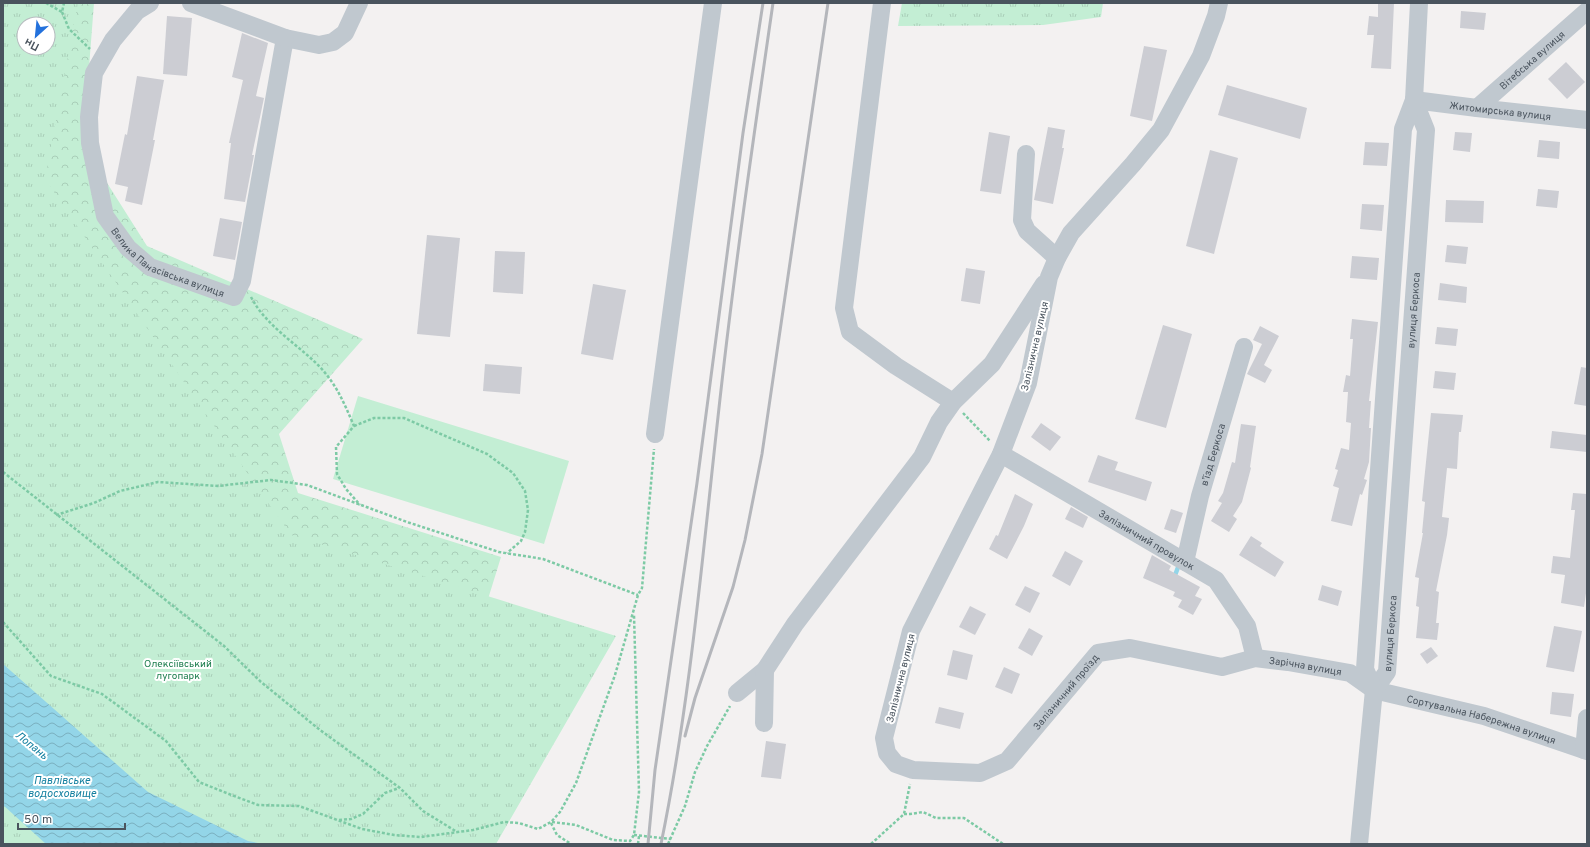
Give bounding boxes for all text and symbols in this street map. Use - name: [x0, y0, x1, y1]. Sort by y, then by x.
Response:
- north arrow: [16, 16, 56, 56]
- street label: Вітебська вулиця: [1497, 29, 1568, 93]
- text: Пн: [22, 34, 42, 54]
- street label: Житомирська вулиця: [1449, 100, 1552, 124]
- street label: Велика Панасівська вулиця: [107, 225, 226, 301]
- street label: вулиця Беркоса: [1405, 272, 1424, 349]
- street label: Залізнична вулиця: [1019, 300, 1052, 392]
- street label: в’їзд Беркоса: [1198, 422, 1229, 488]
- street label: Залізничний провулок: [1096, 508, 1197, 574]
- street label: вулиця Беркоса: [1382, 595, 1401, 672]
- street label: Залізнична вулиця: [884, 632, 919, 724]
- street label: Залізничний проїзд: [1031, 652, 1102, 733]
- street label: Зарічна вулиця: [1268, 655, 1343, 679]
- park label: Олексіївський лугопарк: [144, 658, 212, 683]
- street label: Сортувальна Набережна вулиця: [1405, 693, 1557, 748]
- water label: Лопань: [12, 728, 51, 763]
- water label: Павлівське водосховище: [28, 774, 96, 801]
- scale bar: [18, 805, 125, 831]
- text: 50 m: [24, 812, 52, 828]

